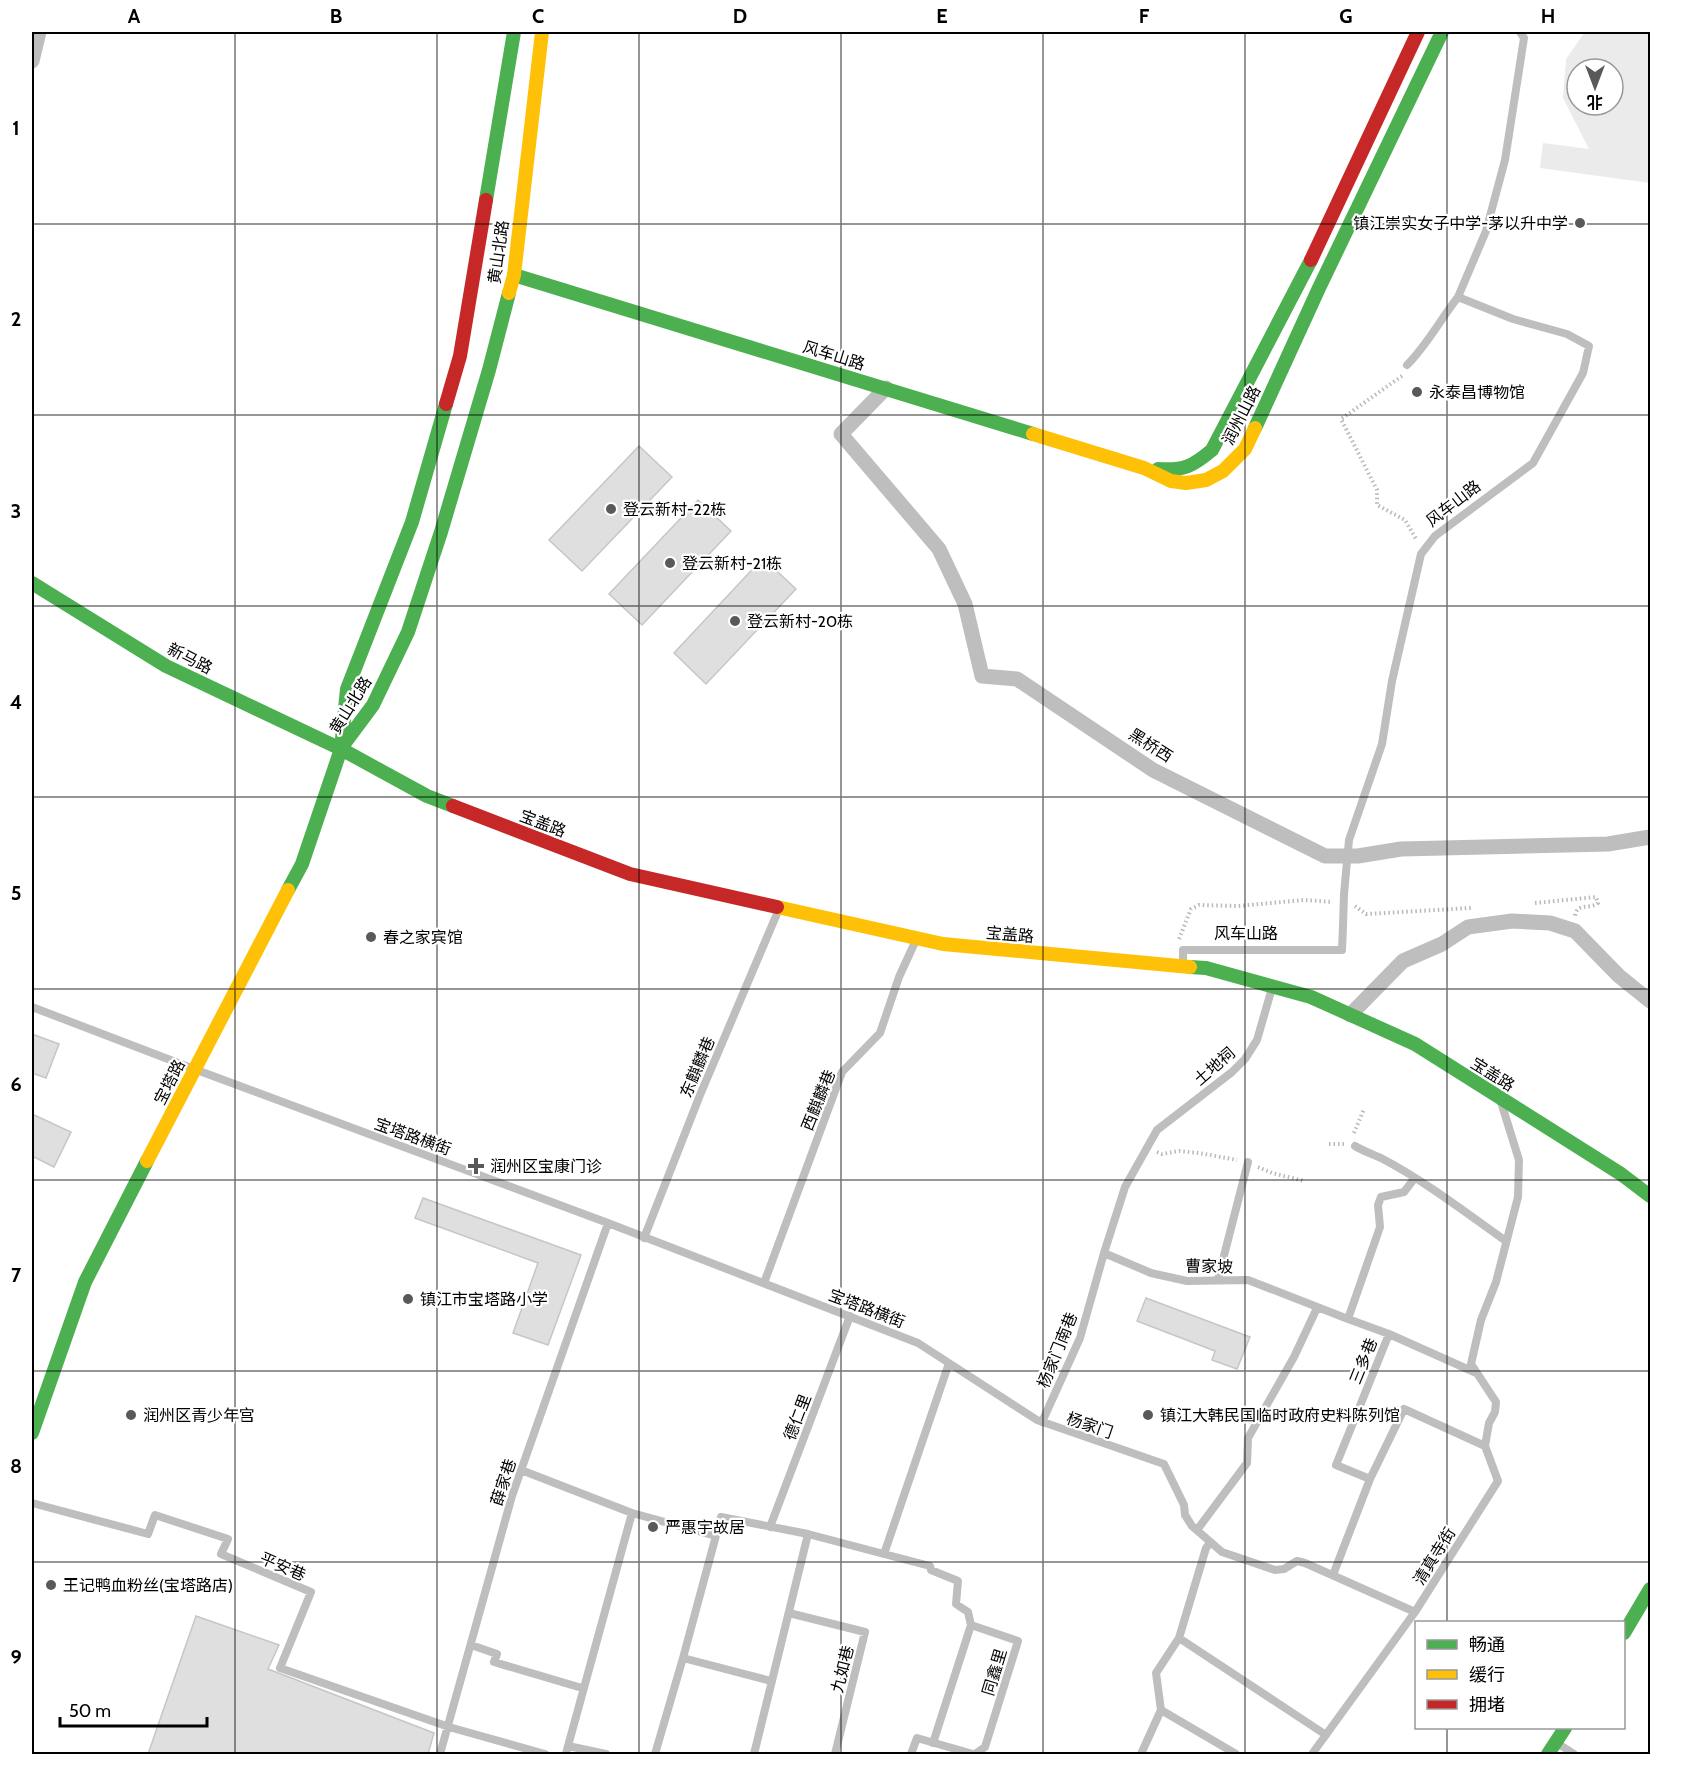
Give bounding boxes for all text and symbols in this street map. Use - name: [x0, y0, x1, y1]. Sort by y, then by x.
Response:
- text: A: [128, 4, 141, 28]
- text: B: [330, 4, 342, 28]
- text: C: [532, 4, 544, 28]
- text: D: [733, 4, 747, 28]
- text: E: [936, 4, 948, 28]
- text: F: [1139, 4, 1150, 28]
- text: G: [1339, 4, 1353, 28]
- text: H: [1541, 4, 1555, 28]
- north arrow: [1565, 57, 1625, 117]
- text: 北: [1587, 92, 1603, 111]
- text: 1: [12, 116, 20, 140]
- place label: 镇江崇实女子中学-茅以升中学: [1353, 214, 1568, 233]
- marker: 镇江崇实女子中学-茅以升中学: [1573, 216, 1587, 230]
- street label: 黄山北路: [485, 219, 512, 285]
- text: 2: [11, 307, 21, 331]
- street label: 风车山路: [800, 337, 867, 374]
- street label: 润州山路: [1218, 382, 1264, 448]
- place label: 永泰昌博物馆: [1429, 383, 1525, 402]
- marker: 永泰昌博物馆: [1410, 385, 1424, 399]
- street label: 风车山路: [1422, 476, 1484, 531]
- text: 3: [11, 499, 21, 523]
- place label: 登云新村-22栋: [623, 500, 726, 519]
- marker: 登云新村-22栋: [604, 502, 618, 516]
- place label: 登云新村-21栋: [682, 554, 782, 573]
- marker: 登云新村-21栋: [663, 556, 677, 570]
- place label: 登云新村-20栋: [747, 612, 853, 631]
- marker: 登云新村-20栋: [728, 614, 742, 628]
- street label: 新马路: [164, 639, 215, 678]
- street label: 黄山北路: [325, 673, 375, 737]
- text: 4: [10, 690, 22, 714]
- street label: 黑桥西: [1125, 725, 1176, 766]
- street label: 宝盖路: [517, 806, 569, 841]
- text: 5: [11, 881, 21, 905]
- street label: 宝盖路: [985, 923, 1035, 946]
- street label: 风车山路: [1214, 924, 1278, 943]
- place label: 春之家宾馆: [383, 928, 463, 947]
- marker: 春之家宾馆: [364, 930, 378, 944]
- street label: 东麒麟巷: [676, 1034, 719, 1100]
- street label: 土地祠: [1190, 1043, 1239, 1089]
- street label: 宝盖路: [1467, 1054, 1518, 1095]
- street label: 宝塔路: [150, 1057, 189, 1108]
- street label: 西麒麟巷: [798, 1067, 839, 1133]
- text: 6: [10, 1072, 22, 1096]
- street label: 宝塔路横街: [372, 1114, 454, 1159]
- marker: 润州区宝康门诊: [467, 1157, 485, 1175]
- place label: 润州区宝康门诊: [490, 1157, 602, 1176]
- street label: 曹家坡: [1185, 1257, 1233, 1276]
- text: 7: [11, 1263, 22, 1287]
- street label: 宝塔路横街: [826, 1285, 908, 1332]
- place label: 镇江市宝塔路小学: [420, 1290, 548, 1309]
- marker: 镇江市宝塔路小学: [401, 1292, 415, 1306]
- street label: 杨家门南巷: [1034, 1310, 1081, 1391]
- street label: 三多巷: [1346, 1335, 1381, 1387]
- street label: 德仁里: [780, 1391, 815, 1443]
- place label: 润州区青少年宫: [143, 1406, 255, 1425]
- place label: 镇江大韩民国临时政府史料陈列馆: [1160, 1406, 1400, 1425]
- marker: 润州区青少年宫: [124, 1408, 138, 1422]
- marker: 镇江大韩民国临时政府史料陈列馆: [1141, 1408, 1155, 1422]
- street label: 杨家门: [1064, 1409, 1116, 1442]
- text: 8: [10, 1454, 22, 1478]
- street label: 薛家巷: [487, 1456, 520, 1508]
- place label: 严惠宇故居: [665, 1518, 745, 1537]
- marker: 严惠宇故居: [646, 1520, 660, 1534]
- street label: 清真寺街: [1409, 1524, 1459, 1588]
- street label: 平安巷: [257, 1548, 309, 1585]
- place label: 王记鸭血粉丝(宝塔路店): [63, 1576, 233, 1595]
- marker: 王记鸭血粉丝(宝塔路店): [44, 1578, 58, 1592]
- legend: [1415, 1621, 1625, 1729]
- text: 畅通: [1469, 1634, 1505, 1656]
- street label: 九如巷: [827, 1644, 858, 1695]
- text: 9: [10, 1645, 22, 1669]
- street label: 同鑫里: [978, 1646, 1011, 1698]
- text: 缓行: [1469, 1664, 1505, 1686]
- scale bar: [60, 1690, 207, 1728]
- text: 拥堵: [1469, 1694, 1505, 1716]
- text: 50 m: [69, 1700, 111, 1722]

